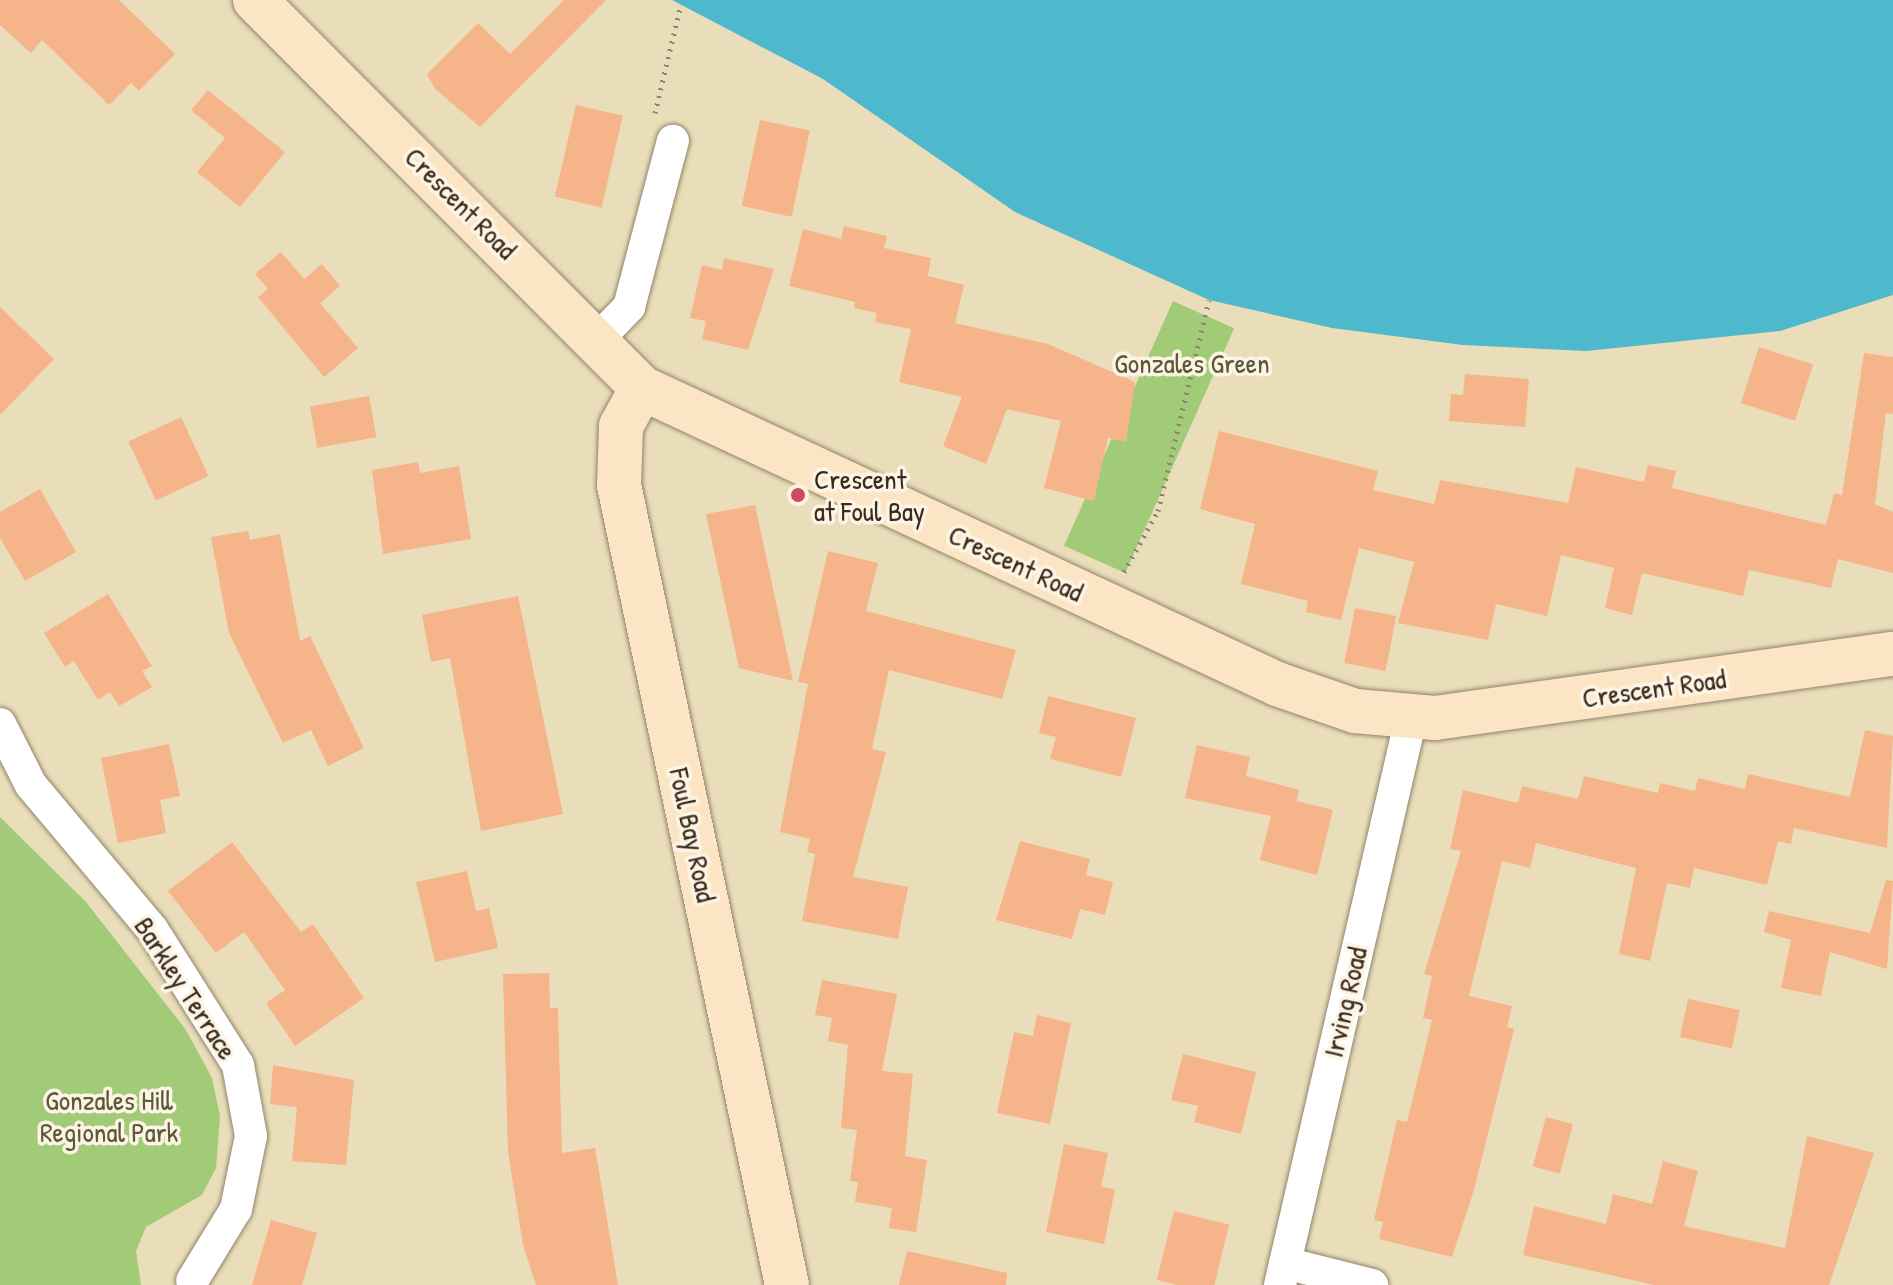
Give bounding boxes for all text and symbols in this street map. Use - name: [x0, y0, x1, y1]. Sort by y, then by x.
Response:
- street label: Crescent Road: [398, 140, 524, 266]
- park label: Gonzales Green: [1114, 346, 1270, 380]
- place label: Crescent at Foul Bay: [814, 462, 925, 528]
- marker: Crescent at Foul Bay: [789, 486, 807, 504]
- street label: Crescent Road: [943, 517, 1089, 609]
- street label: Crescent Road: [1580, 661, 1728, 715]
- street label: Foul Bay Road: [662, 765, 724, 905]
- street label: Barkley Terrace: [127, 910, 245, 1066]
- street label: Irving Road: [1316, 944, 1374, 1060]
- park label: Gonzales Hill Regional Park: [40, 1083, 178, 1149]

